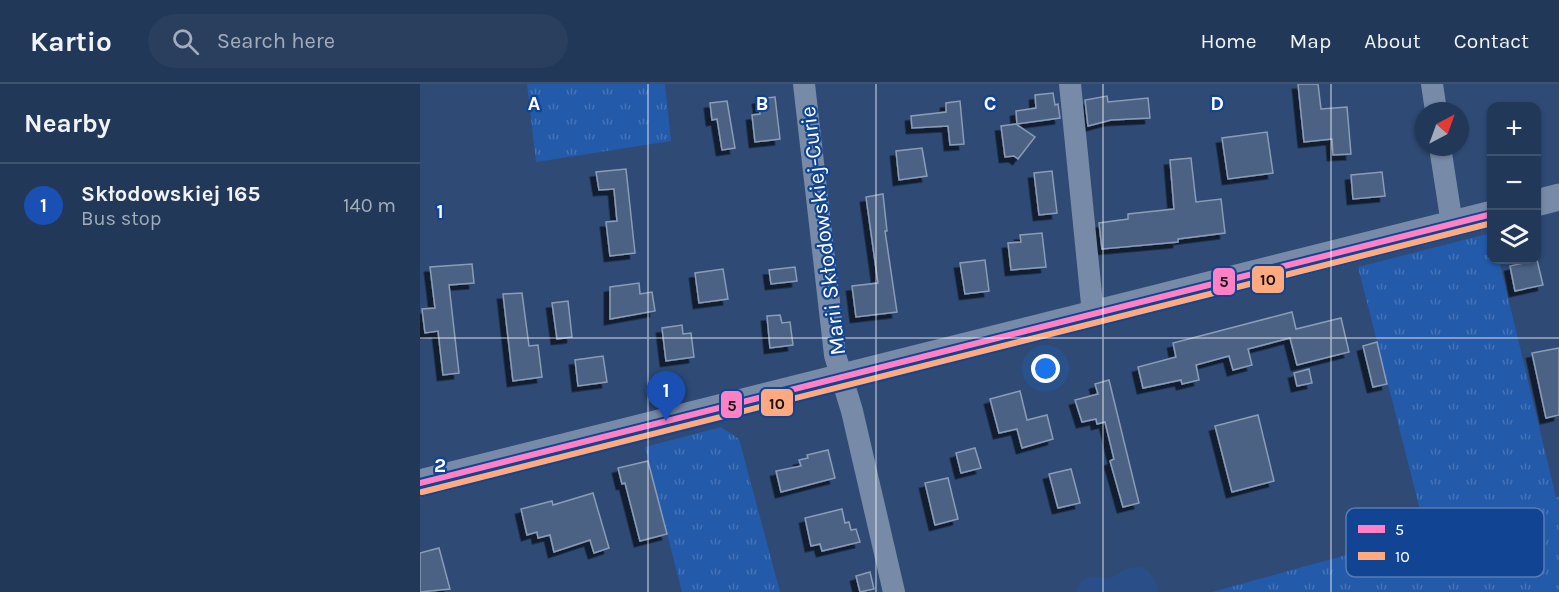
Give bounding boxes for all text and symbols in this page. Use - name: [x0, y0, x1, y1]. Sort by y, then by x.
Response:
- search box: [148, 14, 568, 68]
- text: Kartio: [30, 25, 112, 58]
- icon: search: [169, 25, 202, 58]
- text: Search here: [217, 28, 335, 54]
- text: Home: [1201, 29, 1257, 53]
- text: Map: [1290, 29, 1331, 53]
- text: About: [1364, 29, 1421, 53]
- text: Contact: [1454, 29, 1529, 53]
- text: A: [528, 92, 541, 115]
- text: B: [756, 92, 768, 115]
- text: C: [984, 92, 996, 115]
- text: D: [1210, 92, 1224, 115]
- north arrow: [1415, 102, 1469, 156]
- map controls: [1487, 102, 1541, 264]
- button: +: [1487, 102, 1541, 156]
- street label: Marii Skłodowskiej-Curie: [795, 105, 851, 357]
- text: Nearby: [24, 108, 111, 139]
- button: −: [1487, 156, 1541, 210]
- text: Skłodowskiej 165: [81, 181, 260, 207]
- text: 1: [40, 194, 47, 217]
- text: 140 m: [343, 194, 396, 217]
- text: 1: [436, 200, 444, 223]
- text: Bus stop: [81, 207, 161, 230]
- button: layers: [1487, 210, 1541, 264]
- line badge: 10: [1251, 265, 1285, 294]
- line badge: 5: [1212, 267, 1236, 296]
- text: 10: [1260, 270, 1276, 289]
- text: 5: [1219, 272, 1229, 291]
- your location: [1031, 354, 1060, 383]
- pin: 1: [646, 372, 686, 421]
- line badge: 10: [760, 388, 794, 417]
- line badge: 5: [720, 390, 743, 419]
- text: 10: [769, 394, 785, 413]
- text: 5: [727, 396, 737, 415]
- text: 2: [434, 454, 446, 477]
- legend: [1346, 508, 1544, 577]
- text: 5: [1395, 520, 1404, 539]
- text: 10: [1395, 547, 1410, 566]

